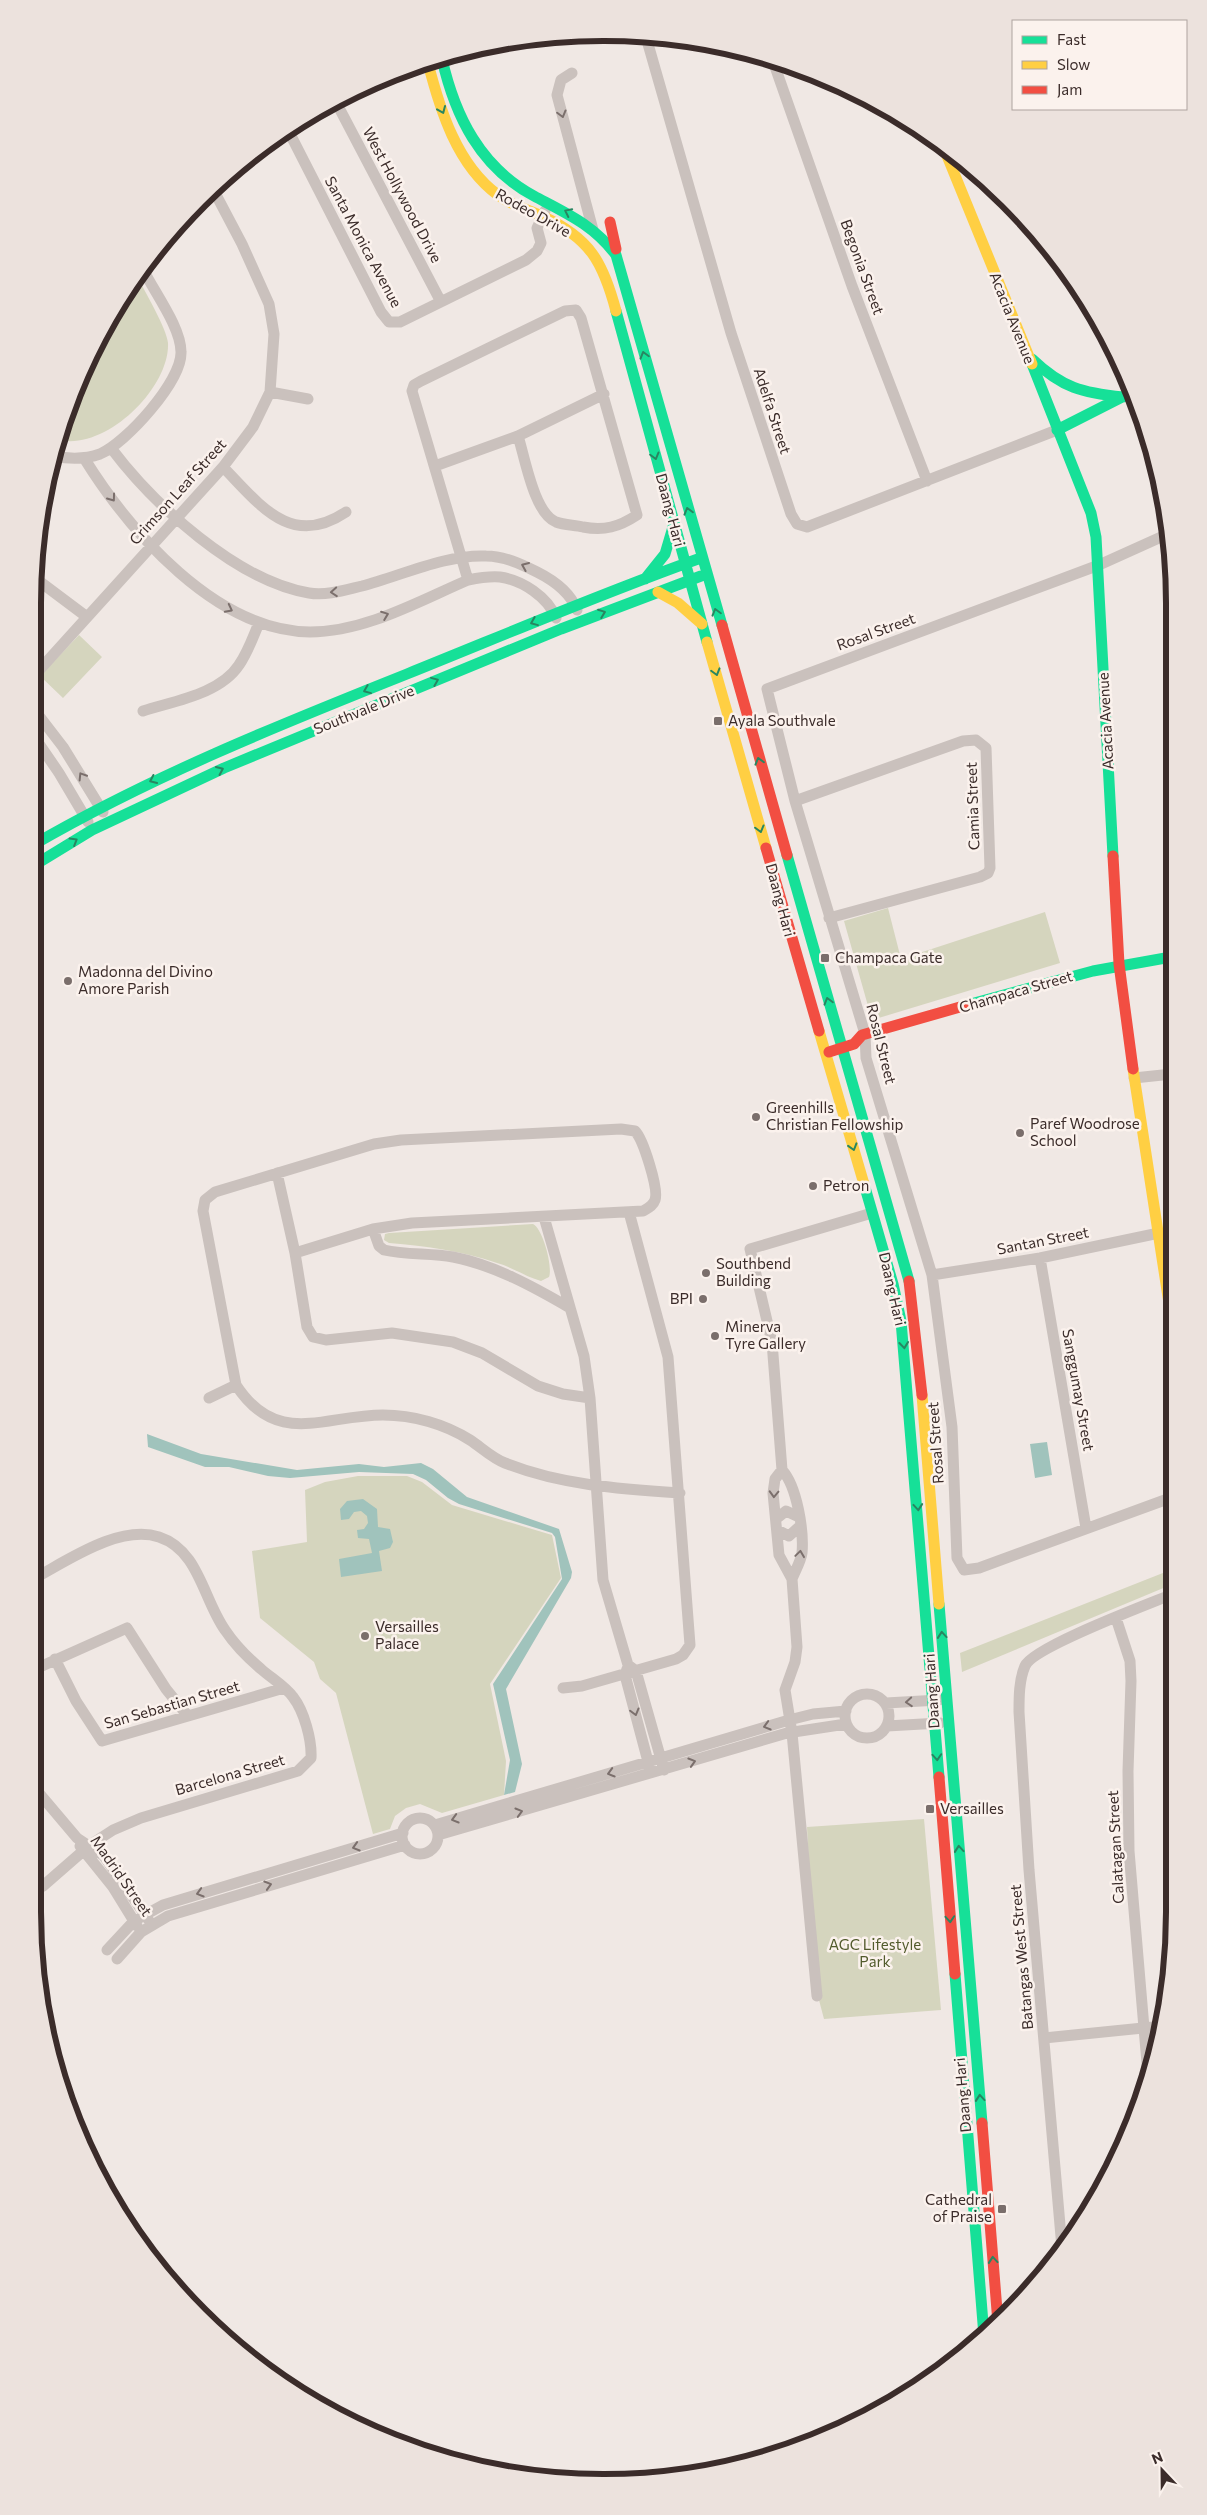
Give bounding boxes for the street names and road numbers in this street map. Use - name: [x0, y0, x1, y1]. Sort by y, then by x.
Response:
- street label: West Hollywood Drive: [359, 124, 446, 265]
- street label: Santa Monica Avenue: [322, 173, 406, 310]
- street label: Rodeo Drive: [493, 184, 574, 240]
- street label: Begonia Street: [837, 217, 889, 317]
- street label: Acacia Avenue: [986, 269, 1040, 366]
- street label: Adelfa Street: [751, 365, 795, 456]
- street label: Crimson Leaf Street: [125, 435, 229, 548]
- street label: Daang Hari: [653, 471, 689, 548]
- street label: Rosal Street: [834, 609, 917, 654]
- street label: Acacia Avenue: [1093, 672, 1117, 770]
- street label: Southvale Drive: [311, 681, 417, 737]
- street label: Camia Street: [961, 762, 983, 850]
- street label: Daang Hari: [763, 861, 799, 938]
- street label: Champaca Street: [957, 966, 1074, 1016]
- street label: Rosal Street: [863, 1002, 901, 1086]
- street label: Santan Street: [995, 1222, 1090, 1258]
- street label: Daang Hari: [876, 1250, 910, 1327]
- street label: Sanggumay Street: [1059, 1327, 1099, 1452]
- street label: Rosal Street: [923, 1401, 947, 1485]
- street label: Daang Hari: [919, 1653, 943, 1729]
- street label: San Sebastian Street: [102, 1676, 242, 1732]
- street label: Barcelona Street: [173, 1750, 287, 1798]
- street label: Calatagan Street: [1103, 1790, 1127, 1904]
- street label: Madrid Street: [87, 1832, 156, 1919]
- street label: Batangas West Street: [1006, 1884, 1036, 2031]
- street label: Daang Hari: [950, 2057, 974, 2133]

